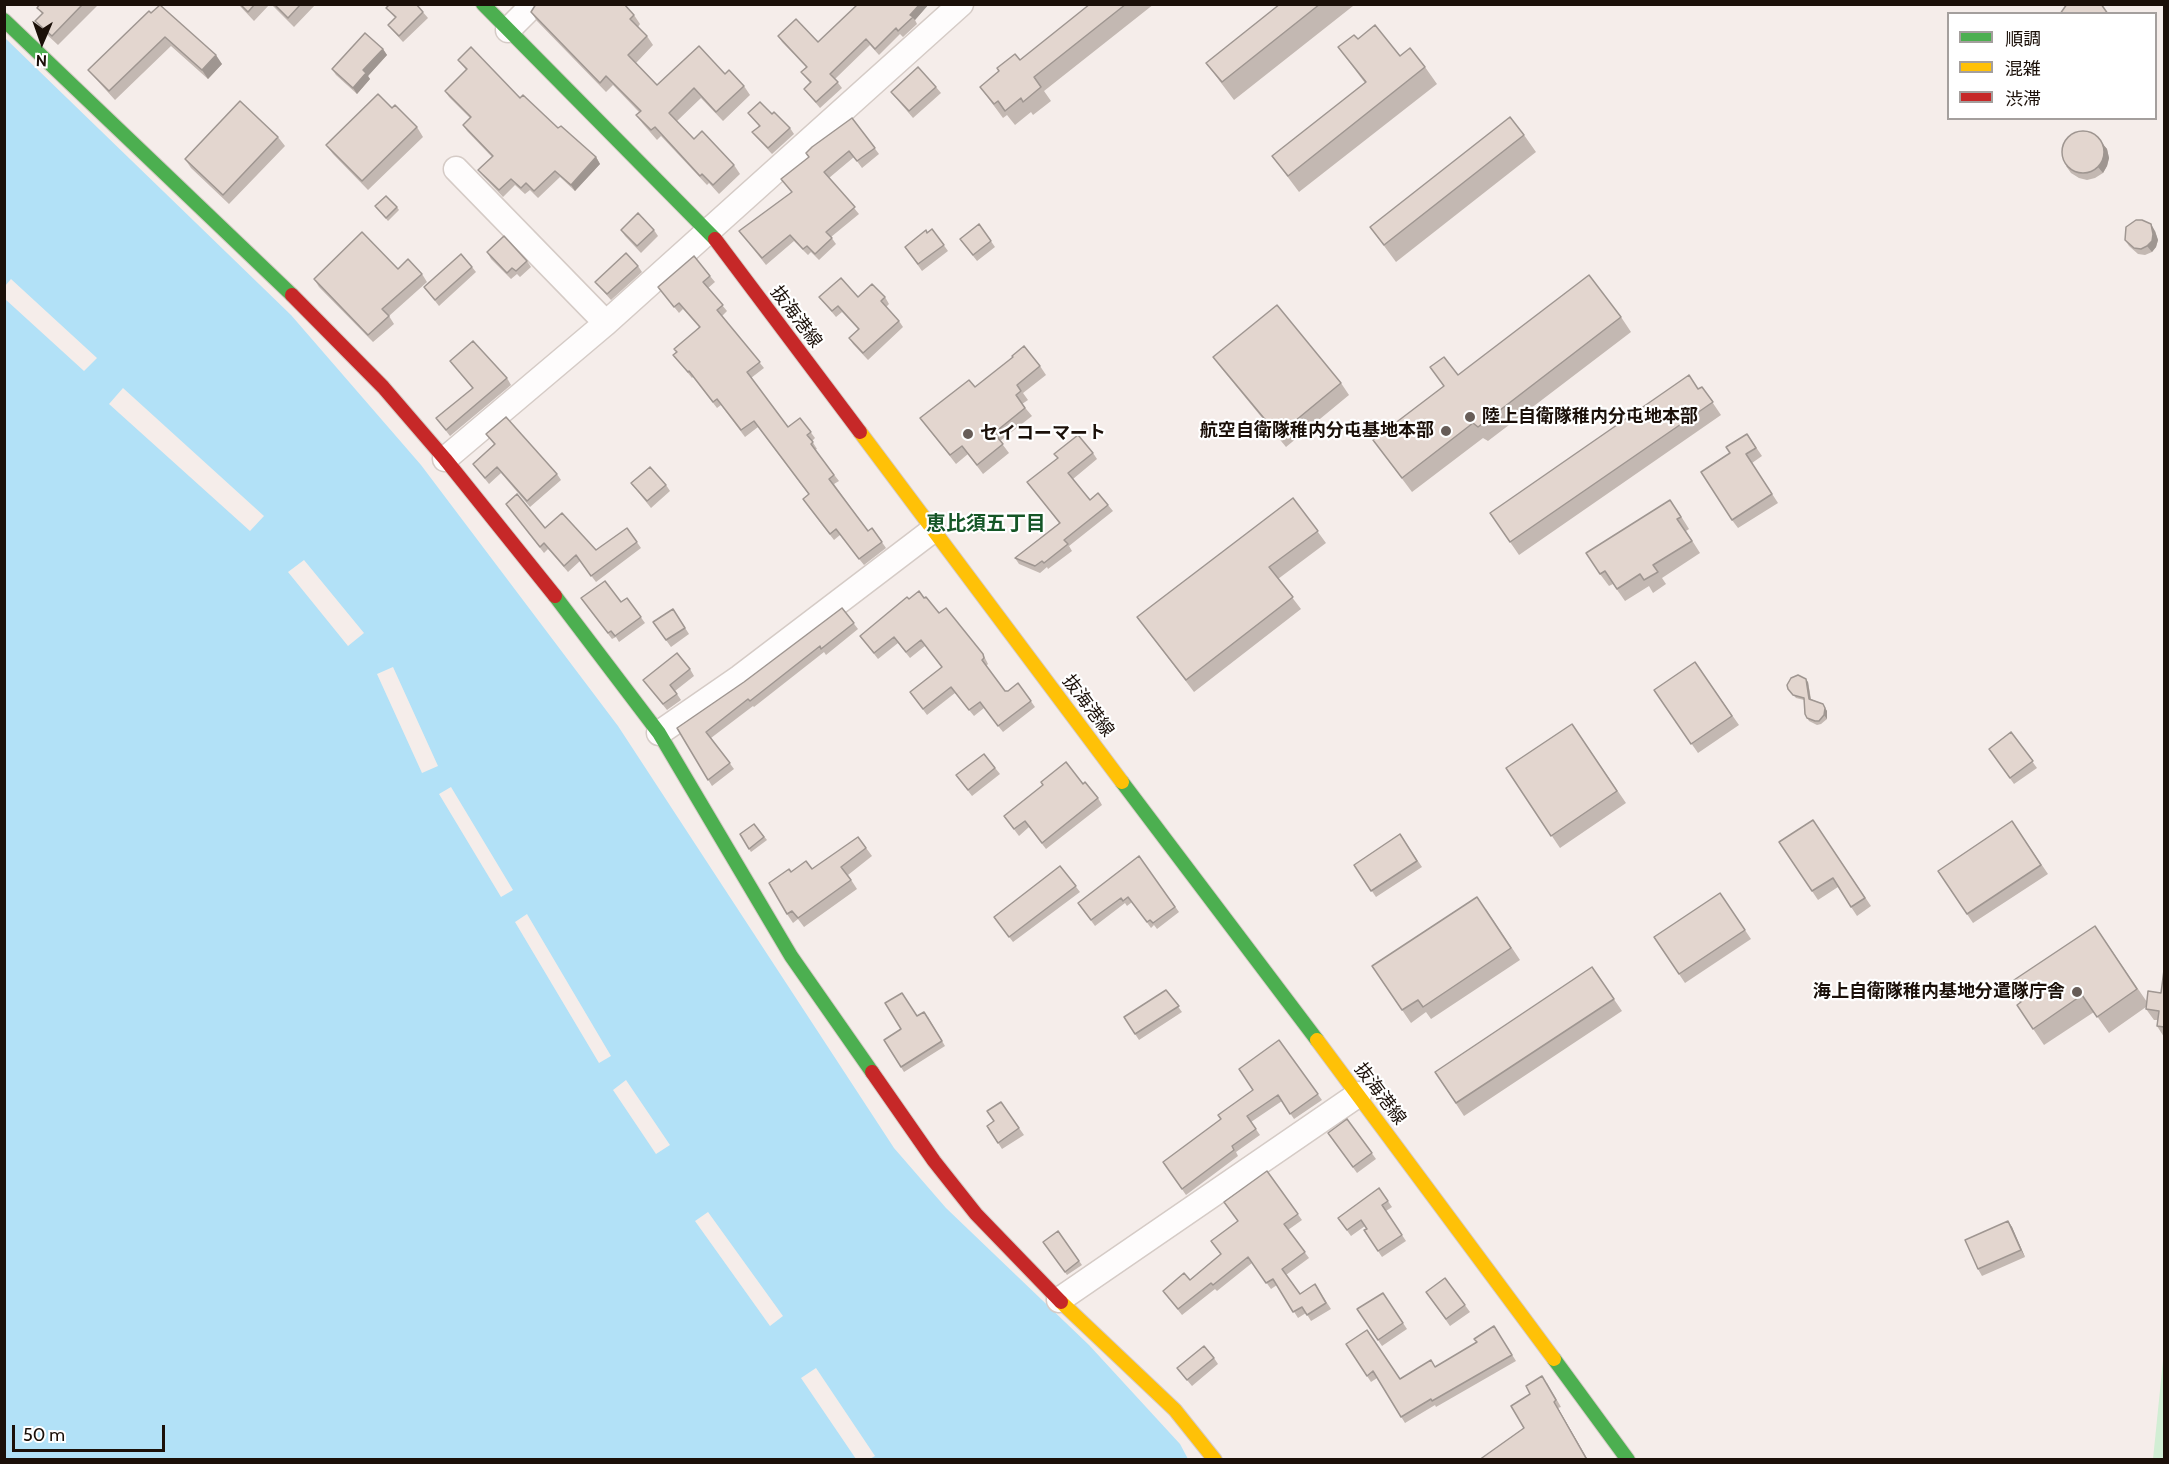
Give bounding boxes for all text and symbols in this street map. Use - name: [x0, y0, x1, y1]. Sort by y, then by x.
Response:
- north arrow: [12, 12, 72, 72]
- legend: [1947, 12, 2157, 120]
- text: 順調: [2005, 28, 2041, 50]
- text: N: [35, 51, 47, 70]
- text: 混雑: [2005, 58, 2041, 80]
- text: 渋滞: [2005, 88, 2041, 110]
- street label: 抜海港線: [766, 282, 826, 352]
- place label: 陸上自衛隊稚内分屯地本部: [1482, 406, 1698, 428]
- marker: 陸上自衛隊稚内分屯地本部: [1463, 410, 1477, 424]
- place label: 航空自衛隊稚内分屯基地本部: [1200, 420, 1434, 442]
- place label: セイコーマート: [980, 423, 1106, 445]
- marker: 航空自衛隊稚内分屯基地本部: [1439, 424, 1453, 438]
- marker: セイコーマート: [961, 427, 975, 441]
- district label: 恵比須五丁目: [926, 512, 1046, 536]
- street label: 抜海港線: [1058, 671, 1118, 741]
- place label: 海上自衛隊稚内基地分遣隊庁舎: [1813, 981, 2065, 1003]
- marker: 海上自衛隊稚内基地分遣隊庁舎: [2070, 985, 2084, 999]
- street label: 抜海港線: [1350, 1059, 1410, 1129]
- scale bar: [15, 1413, 168, 1451]
- text: 50 m: [23, 1424, 65, 1446]

